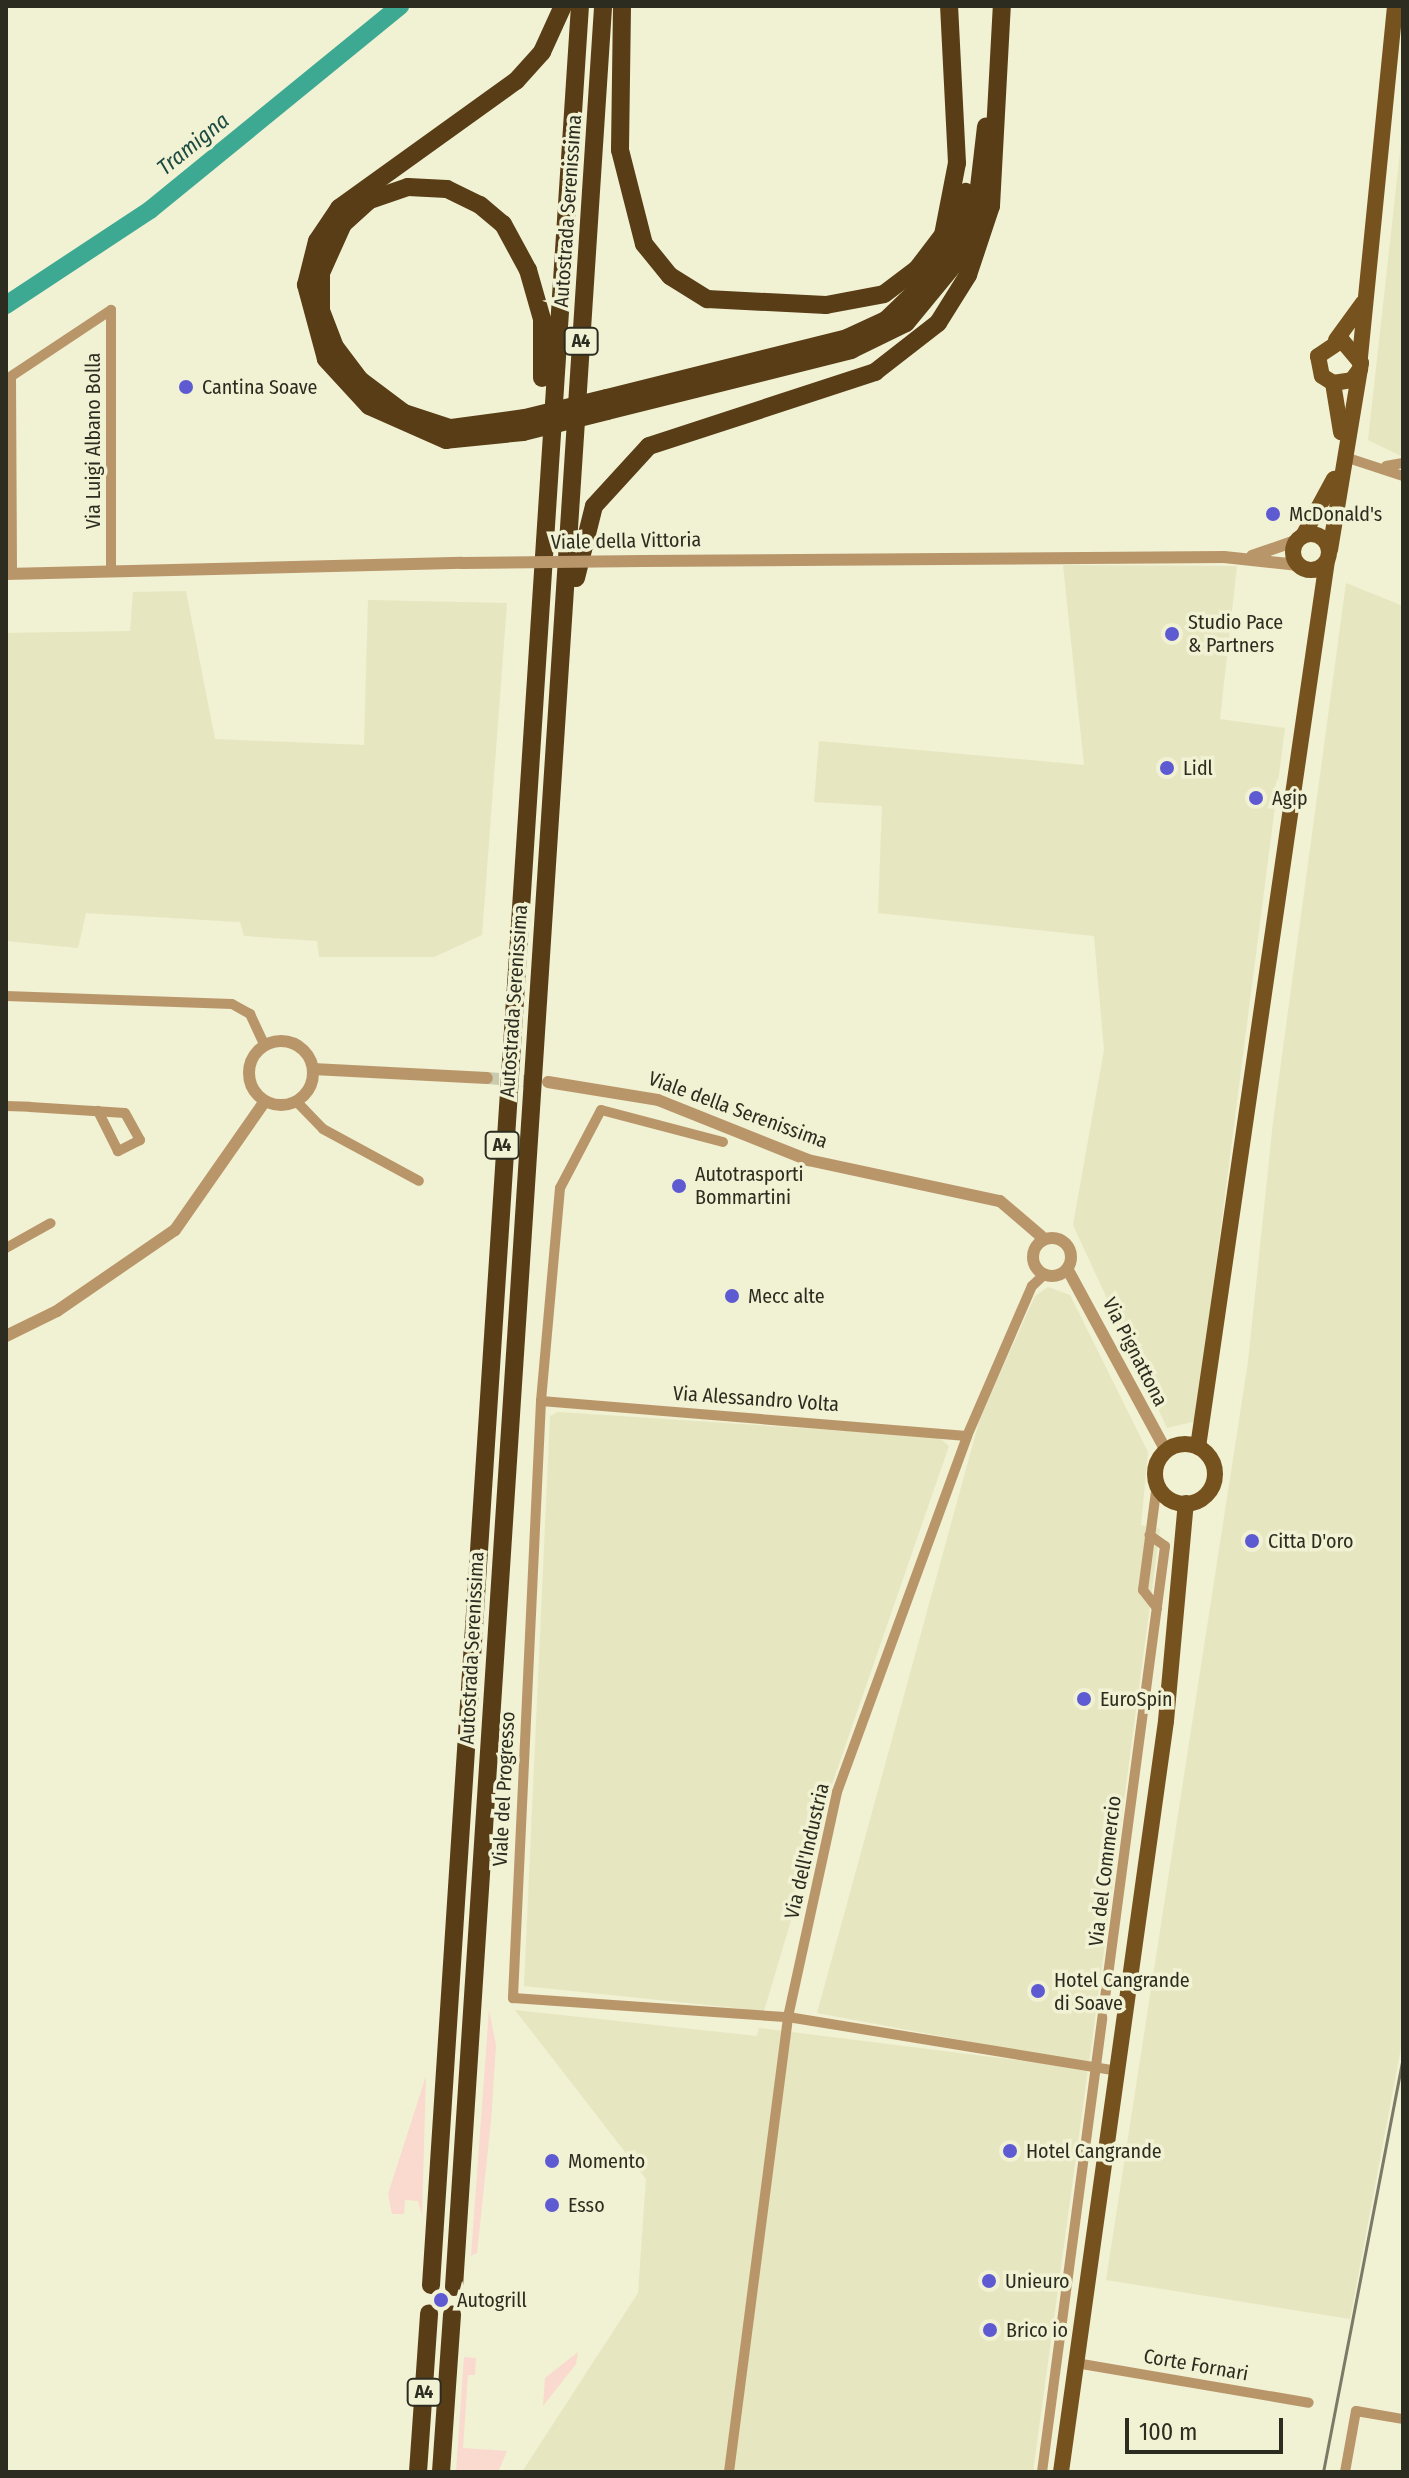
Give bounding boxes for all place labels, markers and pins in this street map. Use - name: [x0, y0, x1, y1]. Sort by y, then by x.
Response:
- place label: Cantina Soave: [202, 375, 317, 399]
- marker: Cantina Soave: [177, 378, 195, 396]
- place label: McDonald's: [1289, 502, 1382, 526]
- marker: McDonald's: [1264, 505, 1282, 523]
- place label: Studio Pace & Partners: [1188, 610, 1283, 657]
- marker: Studio Pace & Partners: [1163, 625, 1181, 643]
- place label: Lidl: [1183, 756, 1213, 780]
- marker: Lidl: [1158, 759, 1176, 777]
- place label: Agip: [1272, 786, 1308, 810]
- marker: Agip: [1247, 789, 1265, 807]
- place label: Autotrasporti Bommartini: [695, 1162, 804, 1209]
- marker: Autotrasporti Bommartini: [670, 1177, 688, 1195]
- place label: Mecc alte: [748, 1284, 825, 1308]
- marker: Mecc alte: [723, 1287, 741, 1305]
- place label: Citta D'oro: [1268, 1529, 1354, 1553]
- marker: Citta D'oro: [1243, 1532, 1261, 1550]
- place label: EuroSpin: [1100, 1687, 1173, 1711]
- marker: EuroSpin: [1075, 1690, 1093, 1708]
- place label: Hotel Cangrande di Soave: [1054, 1968, 1190, 2015]
- marker: Hotel Cangrande di Soave: [1029, 1982, 1047, 2000]
- place label: Hotel Cangrande: [1026, 2139, 1162, 2163]
- marker: Hotel Cangrande: [1001, 2142, 1019, 2160]
- place label: Momento: [568, 2149, 645, 2173]
- marker: Momento: [543, 2152, 561, 2170]
- place label: Esso: [568, 2193, 605, 2217]
- marker: Esso: [543, 2196, 561, 2214]
- place label: Unieuro: [1005, 2269, 1070, 2293]
- marker: Unieuro: [980, 2272, 998, 2290]
- place label: Autogrill: [457, 2288, 527, 2312]
- marker: Autogrill: [432, 2291, 450, 2309]
- place label: Brico io: [1006, 2318, 1068, 2342]
- marker: Brico io: [981, 2321, 999, 2339]

